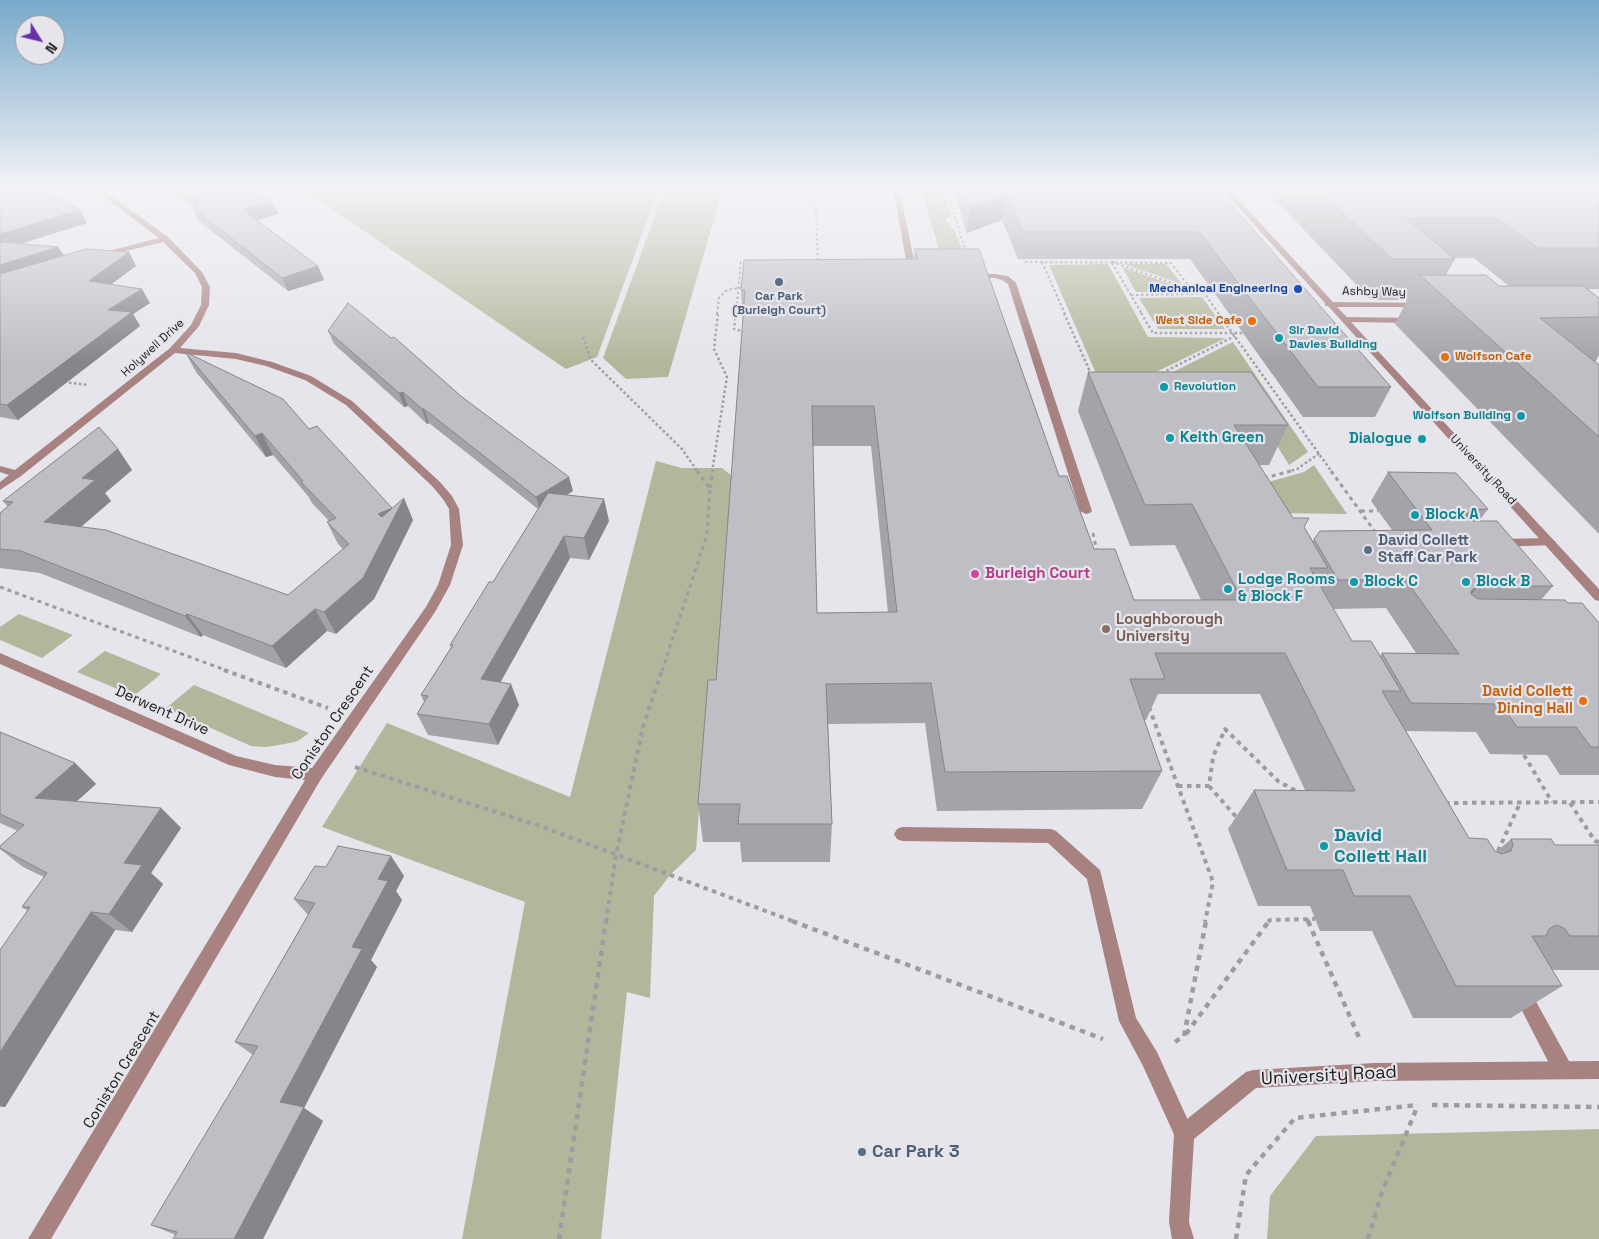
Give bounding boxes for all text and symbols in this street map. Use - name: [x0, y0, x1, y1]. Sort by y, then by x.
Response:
- north arrow: [15, 15, 65, 65]
- text: N: [41, 39, 61, 57]
- marker: Car Park (Burleigh Court): [773, 276, 785, 288]
- place label: Mechanical Engineering: [1149, 282, 1288, 296]
- marker: Mechanical Engineering: [1292, 283, 1304, 295]
- street label: Ashby Way: [1342, 284, 1406, 300]
- place label: Car Park (Burleigh Court): [732, 290, 826, 318]
- place label: West Side Cafe: [1155, 314, 1242, 328]
- marker: West Side Cafe: [1246, 315, 1258, 327]
- street label: Holywell Drive: [119, 316, 187, 380]
- place label: Sir David Davies Building: [1289, 324, 1377, 352]
- marker: Sir David Davies Building: [1273, 332, 1285, 344]
- place label: Wolfson Cafe: [1455, 350, 1532, 364]
- marker: Wolfson Cafe: [1439, 351, 1451, 363]
- place label: Revolution: [1174, 380, 1236, 394]
- marker: Revolution: [1158, 381, 1170, 393]
- place label: Wolfson Building: [1413, 409, 1511, 423]
- marker: Wolfson Building: [1515, 410, 1527, 422]
- place label: Keith Green: [1180, 429, 1264, 447]
- place label: Dialogue: [1349, 430, 1412, 448]
- marker: Keith Green: [1164, 432, 1176, 444]
- street label: University Road: [1447, 432, 1519, 508]
- marker: Dialogue: [1416, 433, 1428, 445]
- place label: Block A: [1425, 506, 1479, 524]
- marker: Block A: [1409, 509, 1421, 521]
- place label: David Collett Staff Car Park: [1378, 532, 1477, 567]
- marker: David Collett Staff Car Park: [1362, 544, 1374, 556]
- place label: Burleigh Court: [985, 565, 1090, 583]
- marker: Burleigh Court: [969, 568, 981, 580]
- place label: Lodge Rooms & Block F: [1238, 571, 1335, 606]
- place label: Block C: [1364, 573, 1418, 591]
- place label: Block B: [1476, 573, 1530, 591]
- marker: Block C: [1348, 576, 1360, 588]
- marker: Block B: [1460, 576, 1472, 588]
- marker: Lodge Rooms & Block F: [1222, 583, 1234, 595]
- place label: Loughborough University: [1116, 611, 1223, 646]
- marker: Loughborough University: [1100, 623, 1112, 635]
- street label: Coniston Crescent: [288, 662, 378, 784]
- street label: Derwent Drive: [112, 682, 212, 740]
- place label: David Collett Dining Hall: [1482, 683, 1573, 718]
- marker: David Collett Dining Hall: [1577, 695, 1589, 707]
- place label: David Collett Hall: [1334, 825, 1427, 868]
- marker: David Collett Hall: [1318, 840, 1330, 852]
- street label: Coniston Crescent: [80, 1008, 164, 1132]
- street label: University Road: [1261, 1062, 1397, 1090]
- place label: Car Park 3: [872, 1141, 960, 1163]
- marker: Car Park 3: [856, 1146, 868, 1158]

